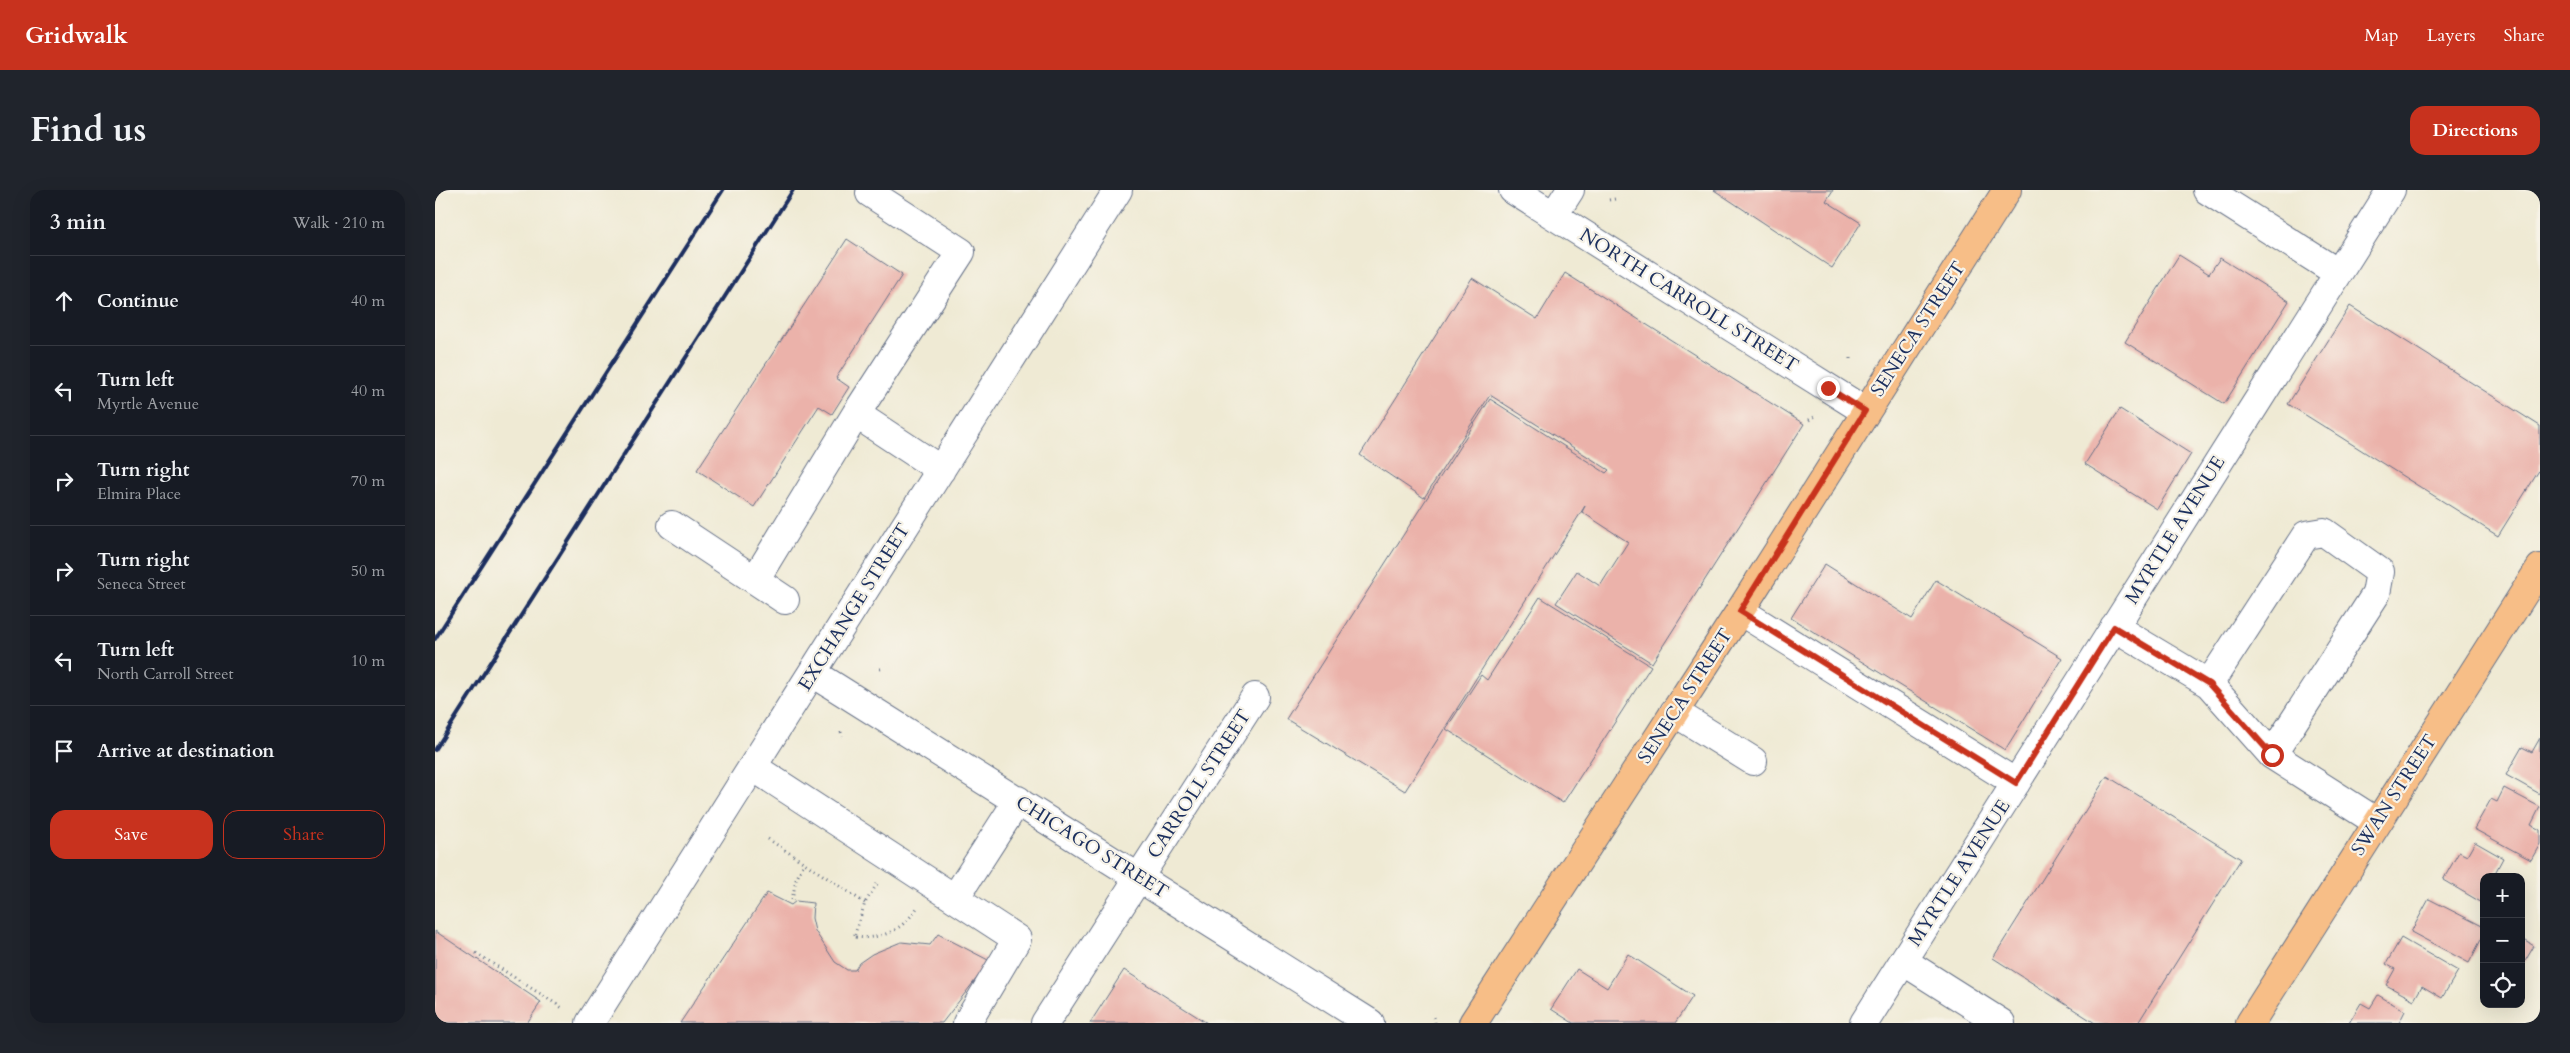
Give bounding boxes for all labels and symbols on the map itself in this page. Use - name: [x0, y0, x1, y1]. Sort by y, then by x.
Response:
- street label: NORTH CARROLL STREET: [1575, 222, 1803, 378]
- street label: SENECA STREET: [1865, 256, 1972, 402]
- route end: [1817, 377, 1840, 400]
- street label: MYRTLE AVENUE: [2119, 451, 2231, 609]
- street label: EXCHANGE STREET: [792, 518, 916, 696]
- street label: SENECA STREET: [1632, 623, 1739, 769]
- street label: CARROLL STREET: [1141, 704, 1257, 864]
- street label: SWAN STREET: [2345, 729, 2443, 861]
- route start: [2261, 744, 2284, 767]
- street label: CHICAGO STREET: [1011, 789, 1173, 905]
- street label: MYRTLE AVENUE: [1902, 795, 2016, 951]

